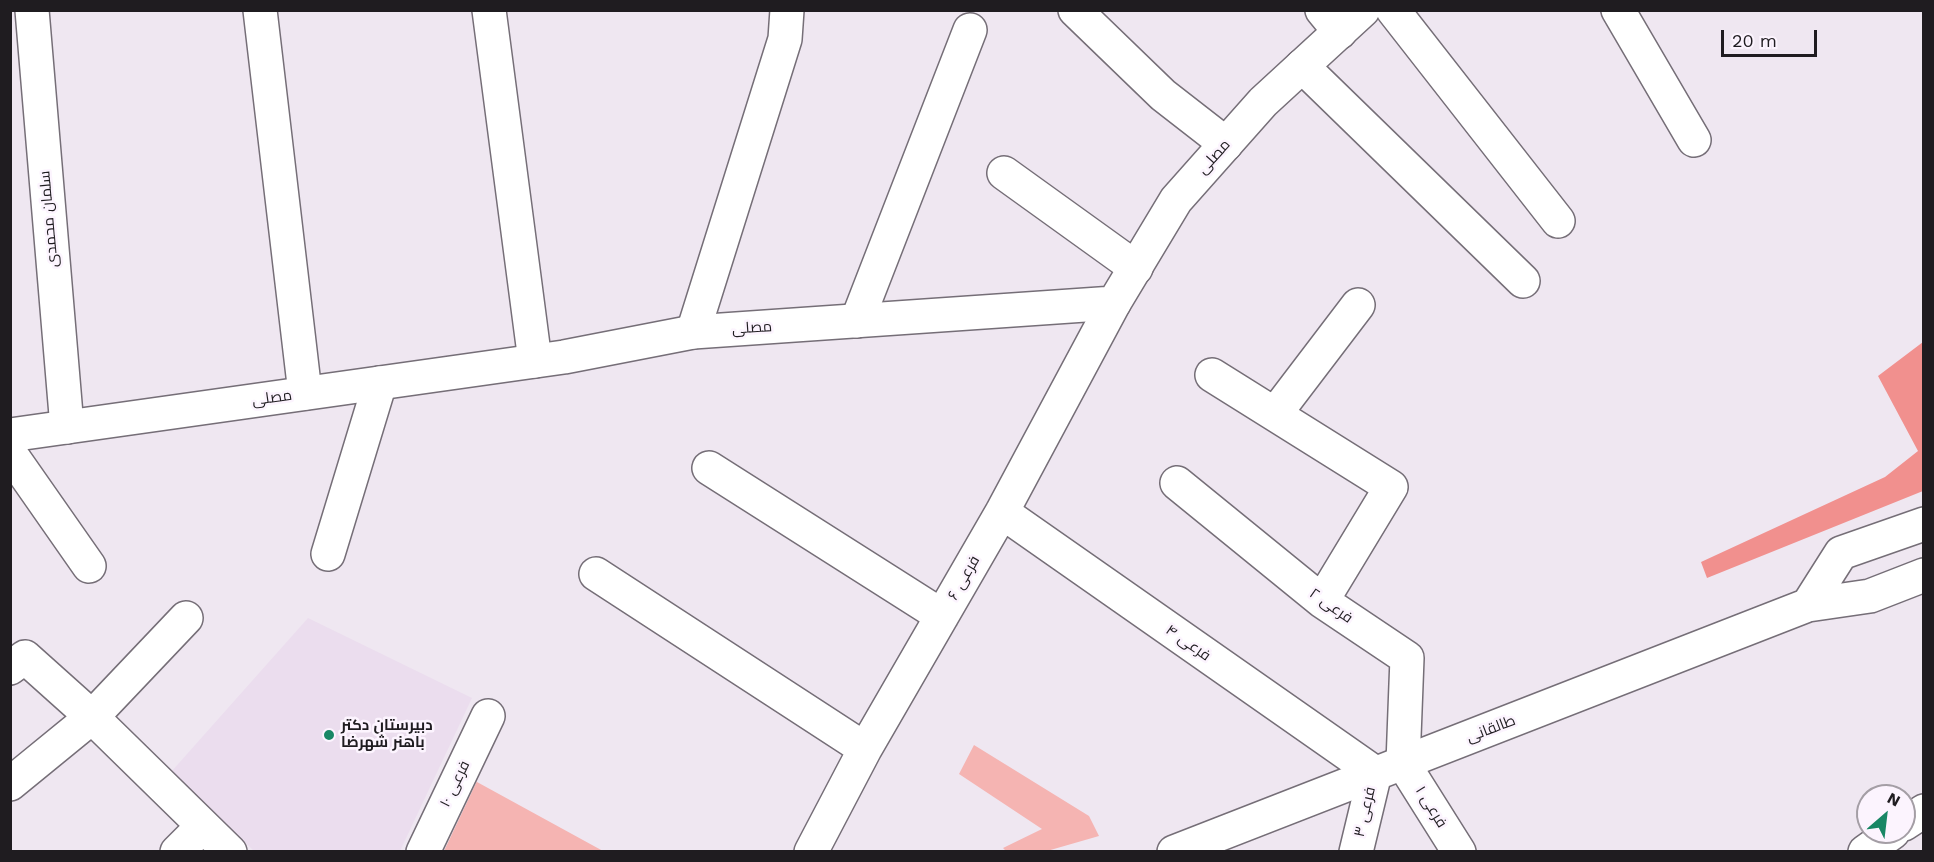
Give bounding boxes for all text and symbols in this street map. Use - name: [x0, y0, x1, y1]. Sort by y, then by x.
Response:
- scale bar: [1724, 18, 1820, 56]
- text: 20 m: [1732, 30, 1777, 51]
- street label: مصلی: [1194, 136, 1234, 178]
- street label: سلمان محمدی: [36, 170, 62, 268]
- street label: مصلی: [731, 318, 773, 338]
- street label: مصلی: [251, 386, 293, 410]
- street label: فرعی ۶: [944, 553, 984, 603]
- street label: فرعی ۲: [1306, 585, 1356, 627]
- street label: فرعی ۴: [1162, 621, 1214, 665]
- street label: طالقانی: [1464, 711, 1518, 747]
- place label: دبیرستان دکتر باهنر شهرضا: [341, 717, 433, 752]
- marker: دبیرستان دکتر باهنر شهرضا: [322, 728, 336, 742]
- street label: فرعی ۱۰: [436, 758, 474, 810]
- street label: فرعی ۱: [1411, 783, 1451, 831]
- north arrow: [1856, 784, 1916, 844]
- street label: فرعی ۳: [1350, 785, 1380, 839]
- text: N: [1884, 788, 1903, 811]

